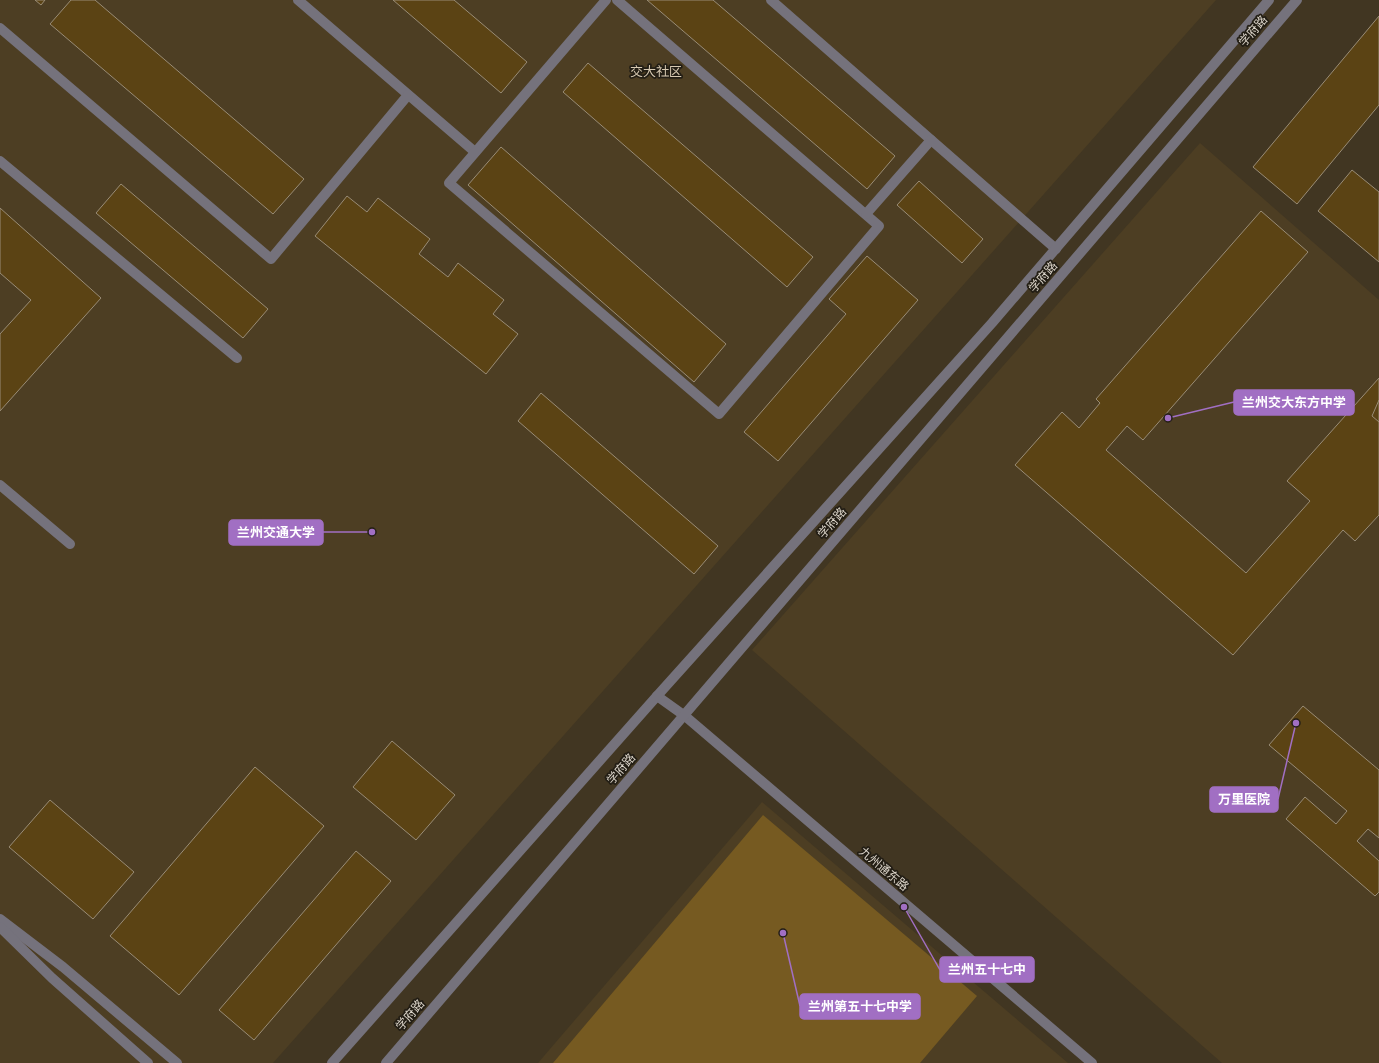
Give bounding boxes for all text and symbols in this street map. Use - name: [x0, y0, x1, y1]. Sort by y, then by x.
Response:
- street label: 学府路: [1235, 12, 1269, 49]
- district label: 交大社区: [630, 63, 682, 79]
- street label: 学府路: [1025, 258, 1059, 295]
- callout: 兰州交大东方中学: [1234, 390, 1354, 415]
- text: 兰州交大东方中学: [1242, 394, 1346, 410]
- street label: 学府路: [814, 504, 848, 541]
- callout: 兰州交通大学: [229, 520, 323, 545]
- text: 兰州交通大学: [237, 524, 315, 540]
- street label: 学府路: [603, 750, 637, 787]
- callout: 万里医院: [1210, 787, 1278, 812]
- text: 万里医院: [1218, 791, 1270, 807]
- street label: 九州通东路: [857, 844, 912, 893]
- callout: 兰州五十七中: [940, 957, 1034, 982]
- text: 兰州五十七中: [948, 961, 1026, 977]
- callout: 兰州第五十七中学: [800, 994, 920, 1019]
- street label: 学府路: [392, 996, 426, 1033]
- text: 兰州第五十七中学: [808, 998, 912, 1014]

